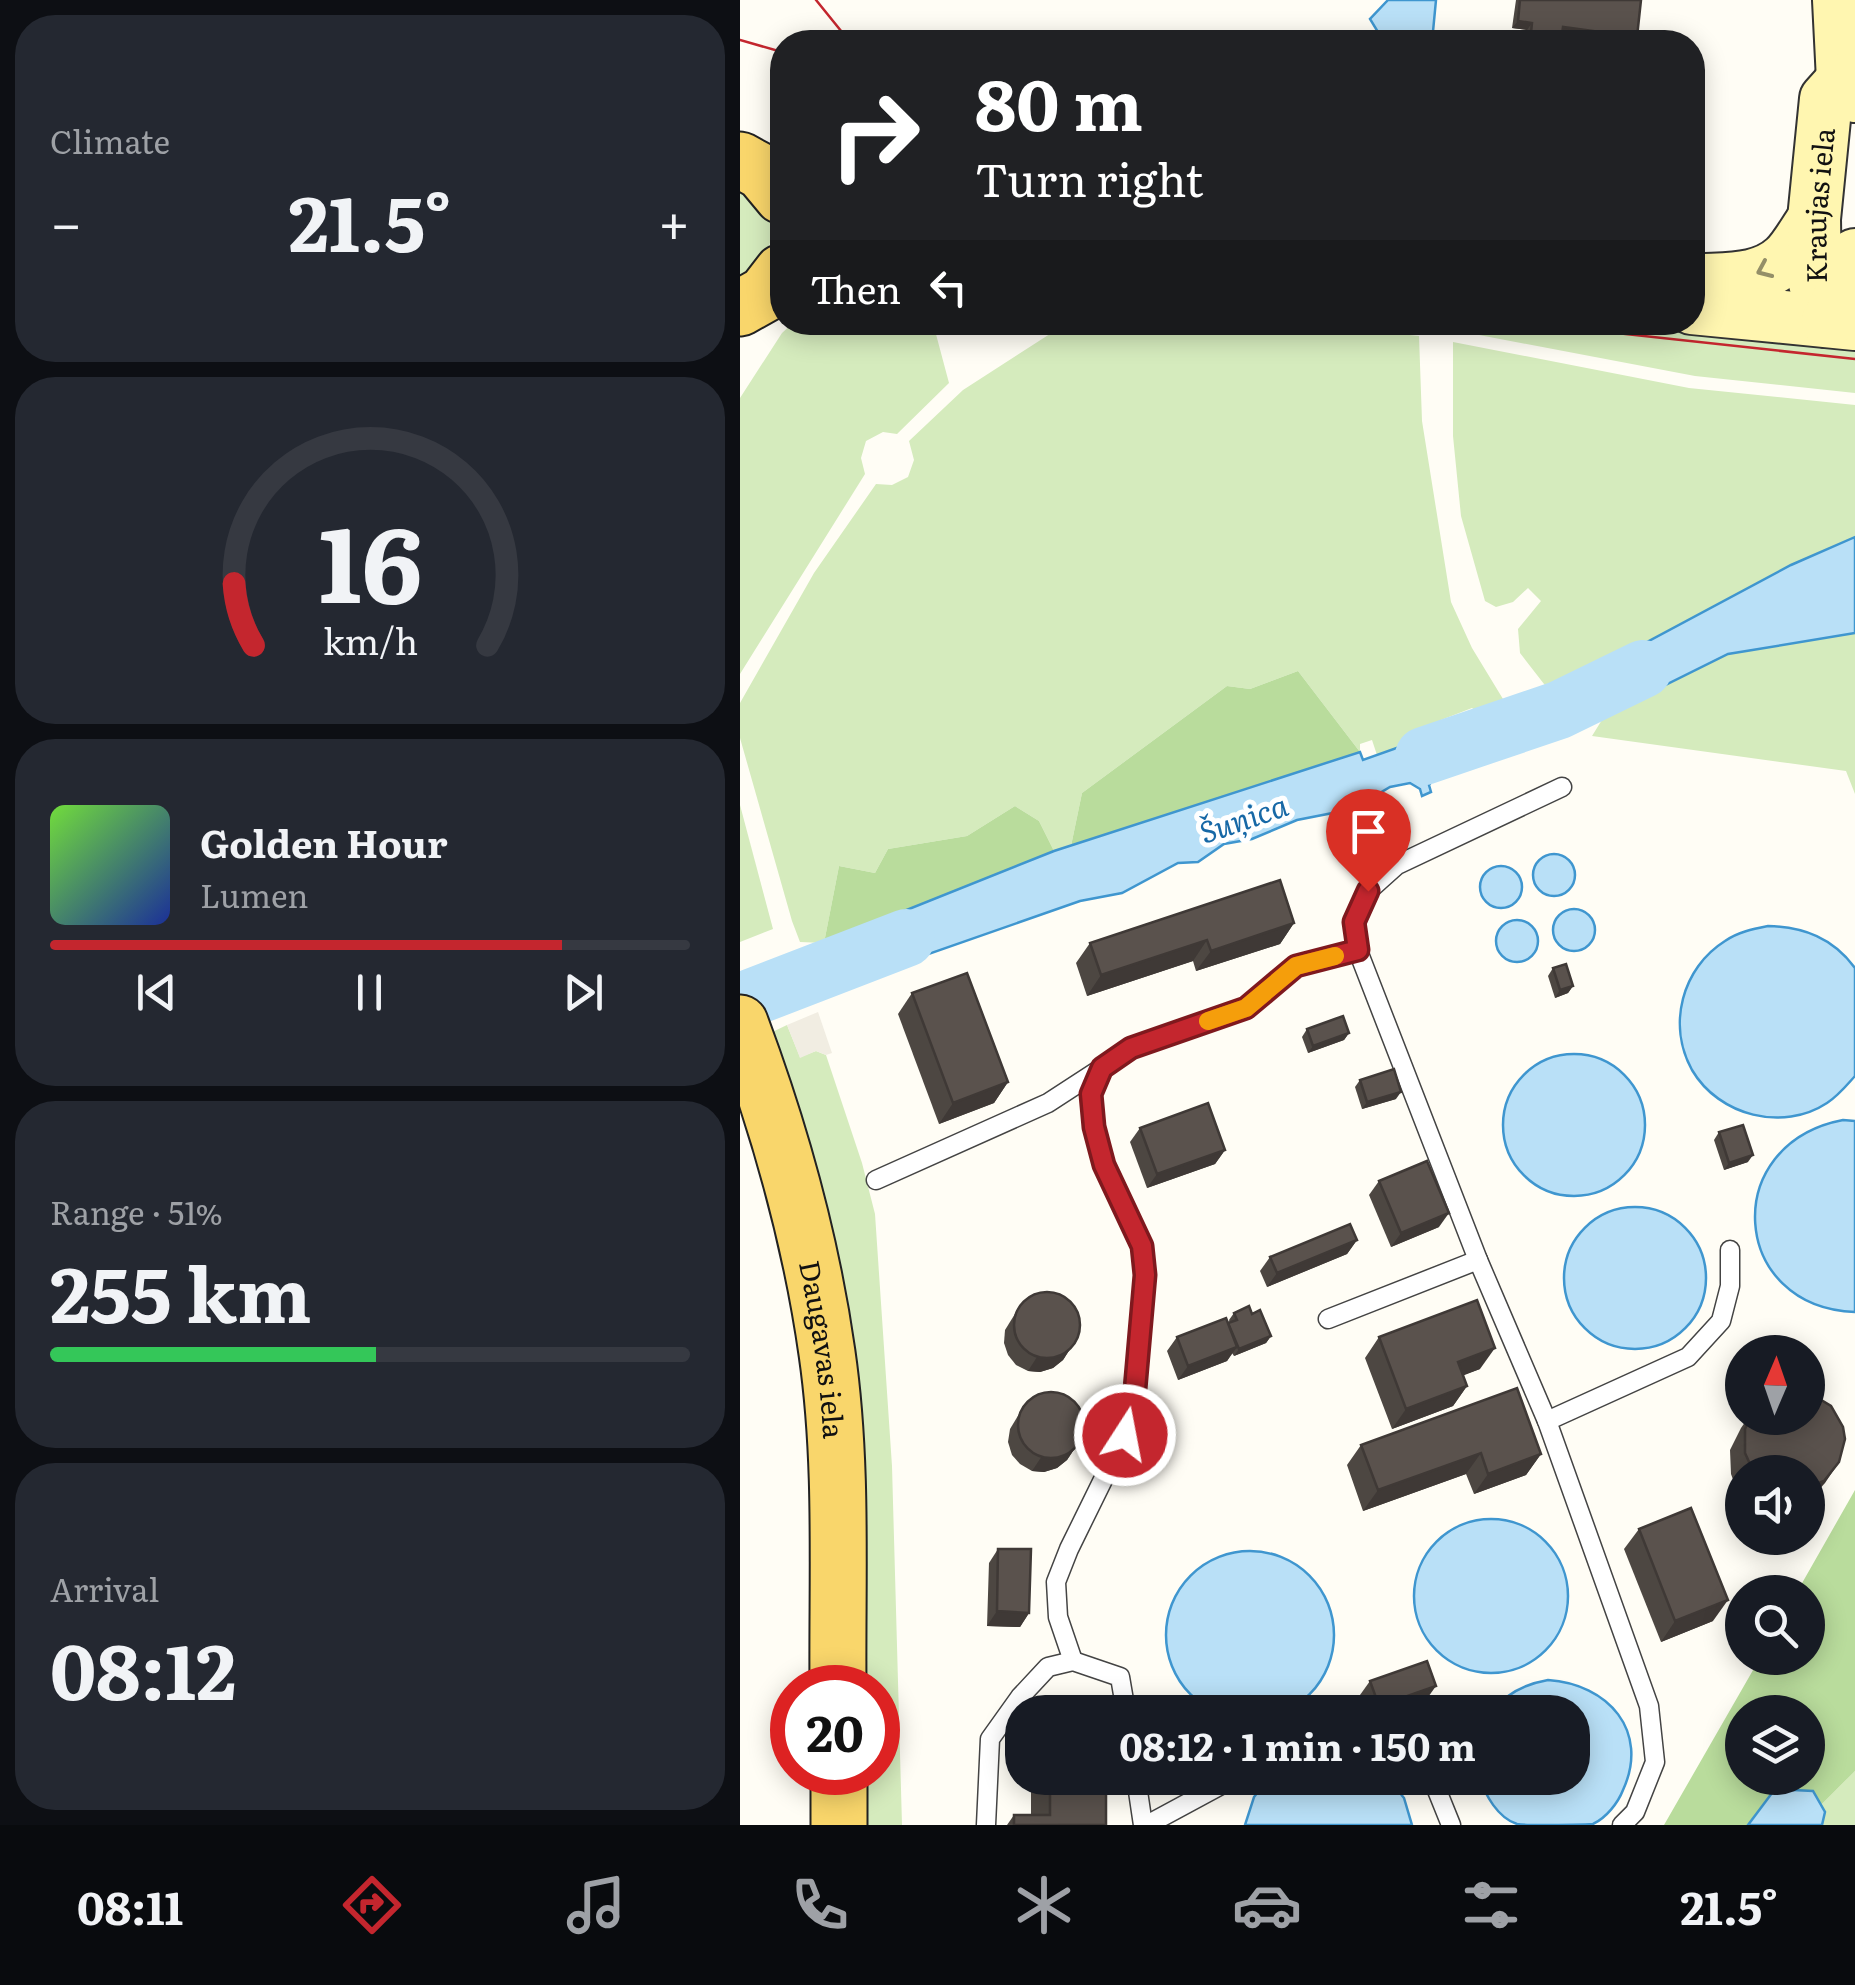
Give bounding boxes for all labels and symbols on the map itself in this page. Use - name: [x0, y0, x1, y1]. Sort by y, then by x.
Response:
- street label: Kraujas iela: [1793, 126, 1844, 283]
- one-way arrow: [1756, 258, 1774, 278]
- water label: Šuņica: [1193, 781, 1293, 853]
- pin: [1326, 789, 1411, 892]
- street label: Daugavas iela: [790, 1256, 856, 1440]
- north arrow: [1725, 1335, 1825, 1435]
- position arrow: [1073, 1383, 1177, 1487]
- speed limit sign: 20: [770, 1665, 900, 1795]

